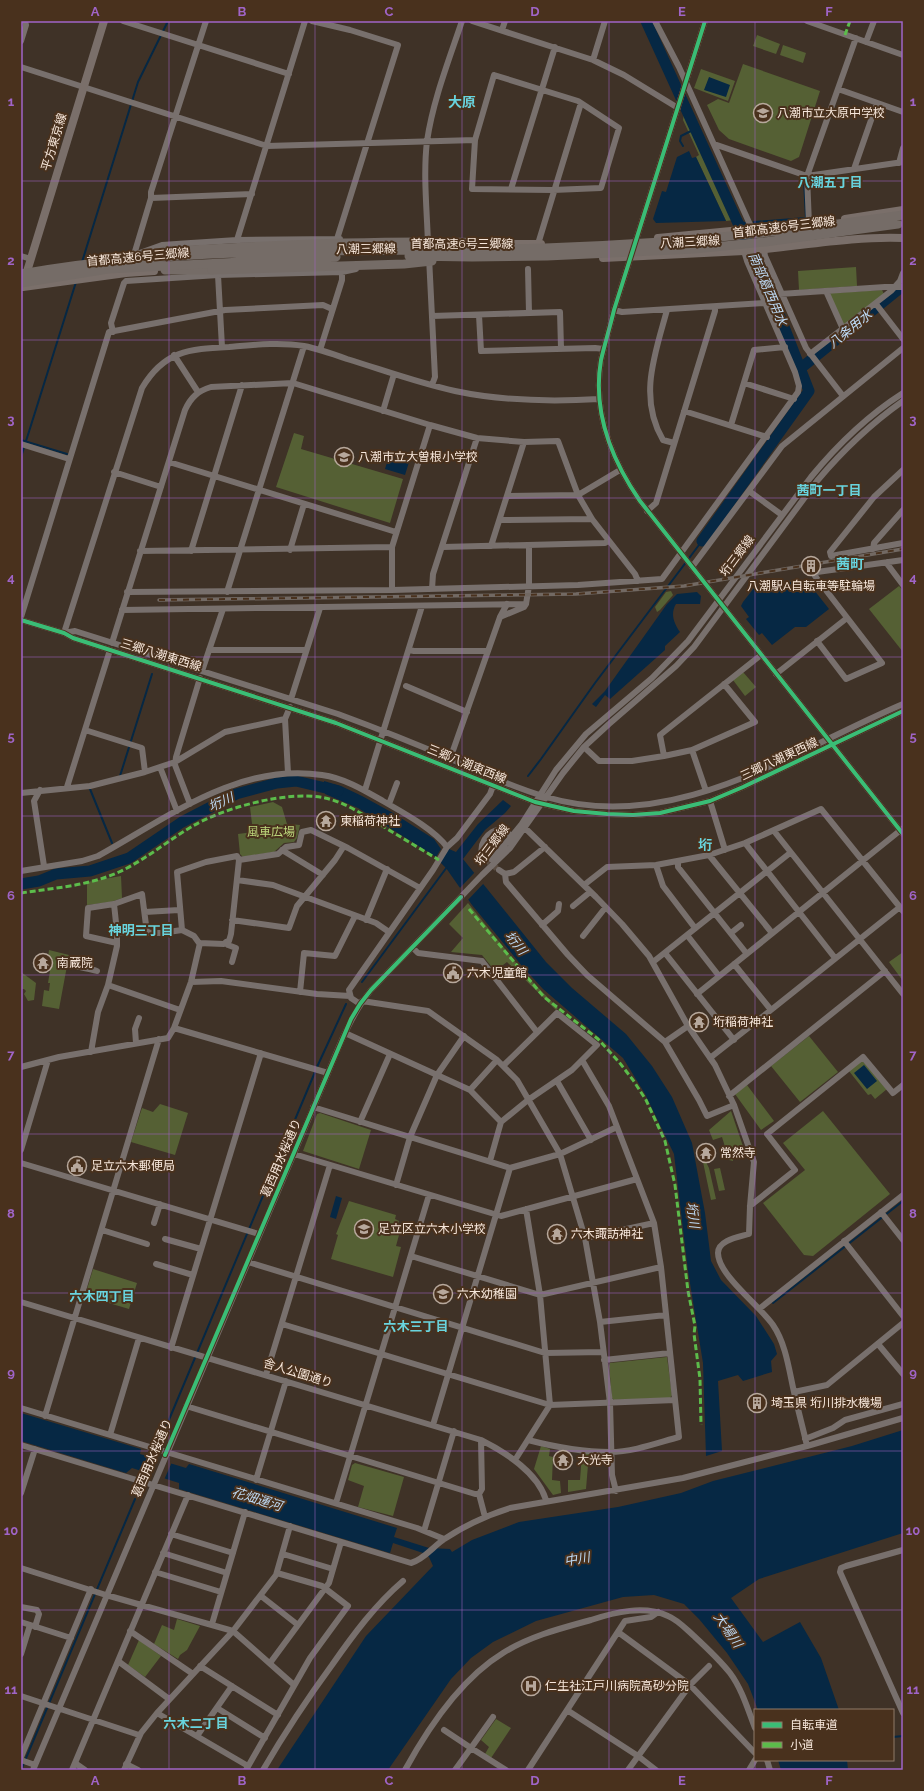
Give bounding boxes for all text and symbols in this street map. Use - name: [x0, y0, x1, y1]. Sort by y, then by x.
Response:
- text: A: [91, 4, 100, 19]
- text: B: [238, 4, 247, 19]
- text: C: [385, 4, 394, 19]
- text: D: [530, 4, 540, 19]
- text: E: [678, 4, 686, 19]
- text: F: [825, 4, 833, 19]
- text: 1: [8, 94, 15, 109]
- district label: 大原: [448, 94, 476, 110]
- text: 1: [910, 94, 917, 109]
- school or university icon: 八潮市立大原中学校: [752, 102, 774, 124]
- place label: 八潮市立大原中学校: [777, 106, 885, 120]
- street label: 平方東京線: [39, 111, 69, 173]
- district label: 八潮五丁目: [797, 175, 863, 190]
- street label: 首都高速6号三郷線: [732, 214, 836, 240]
- street label: 八潮三郷線: [660, 233, 720, 251]
- street label: 首都高速6号三郷線: [410, 237, 514, 251]
- street label: 八潮三郷線: [336, 241, 396, 257]
- street label: 首都高速6号三郷線: [86, 246, 190, 268]
- water label: 南部葛西用水: [746, 250, 791, 330]
- text: 2: [7, 253, 15, 268]
- text: 2: [909, 253, 917, 268]
- water label: 八条用水: [825, 306, 876, 351]
- text: 3: [7, 412, 15, 427]
- text: 3: [909, 412, 917, 427]
- school or university icon: 八潮市立大曽根小学校: [333, 446, 355, 468]
- place label: 八潮市立大曽根小学校: [358, 450, 478, 464]
- district label: 茜町一丁目: [796, 483, 862, 498]
- street label: 垳三郷線: [717, 533, 757, 579]
- building icon: 八潮駅A自転車等駐輪場: [800, 555, 822, 577]
- district label: 茜町: [836, 556, 864, 572]
- text: 4: [7, 570, 15, 585]
- text: 4: [909, 570, 917, 585]
- place label: 八潮駅A自転車等駐輪場: [747, 579, 875, 593]
- street label: 三郷八潮東西線: [119, 636, 203, 674]
- text: 5: [7, 729, 15, 744]
- text: 5: [909, 729, 917, 744]
- street label: 三郷八潮東西線: [738, 735, 820, 783]
- street label: 三郷八潮東西線: [425, 742, 509, 786]
- water label: 垳川: [206, 789, 238, 814]
- temple icon: 東稲荷神社: [315, 810, 337, 832]
- place label: 東稲荷神社: [340, 814, 400, 828]
- street label: 垳三郷線: [472, 822, 512, 868]
- park label: 風車広場: [247, 825, 295, 839]
- district label: 垳: [698, 837, 712, 853]
- text: 6: [7, 888, 15, 903]
- text: 6: [909, 888, 917, 903]
- district label: 神明三丁目: [108, 923, 174, 938]
- water label: 垳川: [502, 928, 531, 959]
- temple icon: 南蔵院: [32, 952, 54, 974]
- place label: 南蔵院: [57, 956, 93, 970]
- public building icon: 六木児童館: [442, 962, 464, 984]
- place label: 六木児童館: [467, 966, 527, 980]
- temple icon: 垳稲荷神社: [688, 1011, 710, 1033]
- place label: 垳稲荷神社: [713, 1015, 773, 1029]
- text: 7: [7, 1047, 15, 1062]
- text: 7: [909, 1047, 917, 1062]
- street label: 葛西用水桜通り: [258, 1117, 304, 1199]
- temple icon: 常然寺: [695, 1142, 717, 1164]
- place label: 常然寺: [720, 1146, 756, 1160]
- public building icon: 足立六木郵便局: [66, 1155, 88, 1177]
- place label: 足立六木郵便局: [91, 1159, 175, 1173]
- water label: 垳川: [684, 1201, 703, 1231]
- text: 8: [7, 1206, 15, 1221]
- text: 8: [909, 1206, 917, 1221]
- school or university icon: 足立区立六木小学校: [353, 1218, 375, 1240]
- place label: 足立区立六木小学校: [378, 1222, 486, 1236]
- temple icon: 六木諏訪神社: [546, 1223, 568, 1245]
- place label: 六木諏訪神社: [571, 1227, 643, 1241]
- school or university icon: 六木幼稚園: [432, 1283, 454, 1305]
- place label: 六木幼稚園: [457, 1287, 517, 1301]
- district label: 六木四丁目: [69, 1289, 135, 1304]
- district label: 六木三丁目: [383, 1319, 449, 1334]
- street label: 舎人公園通り: [262, 1356, 334, 1390]
- text: 9: [7, 1365, 15, 1380]
- text: 9: [909, 1365, 917, 1380]
- building icon: 埼玉県 垳川排水機場: [746, 1392, 768, 1414]
- place label: 埼玉県 垳川排水機場: [771, 1396, 882, 1410]
- street label: 葛西用水桜通り: [129, 1417, 175, 1499]
- temple icon: 大光寺: [552, 1449, 574, 1471]
- place label: 大光寺: [577, 1453, 613, 1467]
- water label: 花畑運河: [230, 1484, 287, 1515]
- text: 10: [4, 1523, 18, 1538]
- text: 10: [906, 1523, 920, 1538]
- water label: 中川: [563, 1549, 593, 1569]
- water label: 大場川: [711, 1610, 746, 1652]
- hospital icon: 仁生社江戸川病院高砂分院: [520, 1675, 542, 1697]
- place label: 仁生社江戸川病院高砂分院: [545, 1679, 689, 1693]
- text: 11: [5, 1682, 18, 1697]
- text: 11: [907, 1682, 920, 1697]
- legend: [754, 1709, 894, 1761]
- district label: 六木二丁目: [163, 1716, 229, 1731]
- text: 自転車道: [790, 1718, 838, 1732]
- text: 小道: [790, 1738, 814, 1752]
- text: A: [91, 1773, 100, 1788]
- text: B: [238, 1773, 247, 1788]
- text: C: [385, 1773, 394, 1788]
- text: D: [530, 1773, 540, 1788]
- text: E: [678, 1773, 686, 1788]
- text: F: [825, 1773, 833, 1788]

